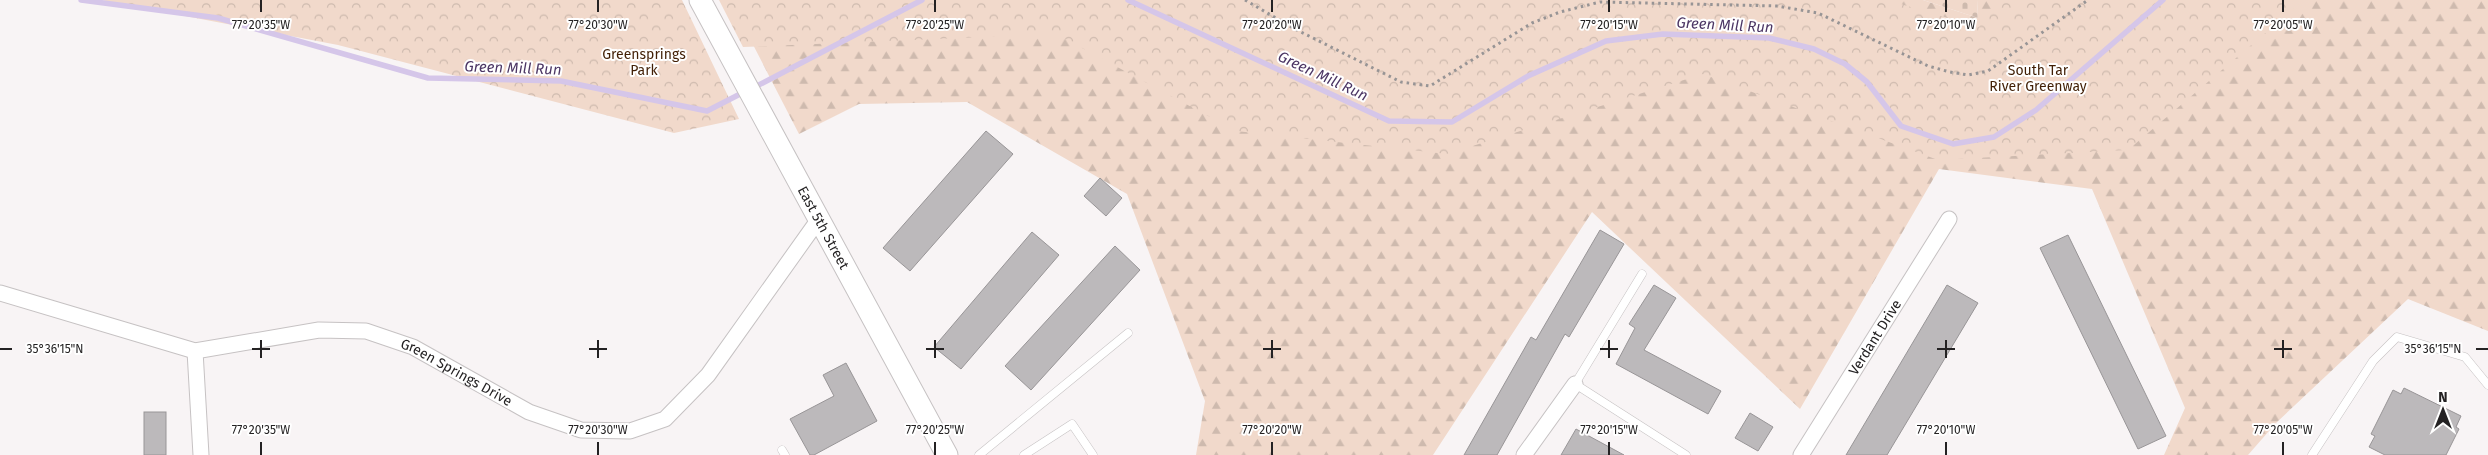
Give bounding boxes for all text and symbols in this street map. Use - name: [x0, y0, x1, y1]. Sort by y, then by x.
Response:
- water label: Green Mill Run: [1676, 13, 1774, 37]
- text: 77°20'35"W: [232, 18, 290, 32]
- text: 77°20'30"W: [568, 18, 628, 32]
- text: 77°20'25"W: [906, 18, 964, 32]
- text: 77°20'20"W: [1242, 18, 1302, 32]
- text: 77°20'15"W: [1580, 18, 1638, 32]
- text: 77°20'10"W: [1917, 18, 1975, 32]
- text: 77°20'05"W: [2253, 18, 2313, 32]
- park label: Greensprings Park: [602, 46, 686, 79]
- water label: Green Mill Run: [1275, 47, 1371, 105]
- water label: Green Mill Run: [464, 57, 562, 79]
- park label: South Tar River Greenway: [1989, 62, 2087, 95]
- street label: East 5th Street: [794, 183, 853, 273]
- street label: Verdant Drive: [1845, 297, 1905, 378]
- street label: Green Springs Drive: [398, 335, 515, 410]
- text: 35°36'15"N: [27, 342, 83, 356]
- text: 35°36'15"N: [2405, 342, 2461, 356]
- north arrow: [2418, 385, 2468, 435]
- text: N: [2438, 389, 2448, 406]
- text: 77°20'35"W: [232, 423, 290, 437]
- text: 77°20'30"W: [568, 423, 628, 437]
- text: 77°20'25"W: [906, 423, 964, 437]
- text: 77°20'20"W: [1242, 423, 1302, 437]
- text: 77°20'15"W: [1580, 423, 1638, 437]
- text: 77°20'10"W: [1917, 423, 1975, 437]
- text: 77°20'05"W: [2253, 423, 2313, 437]

